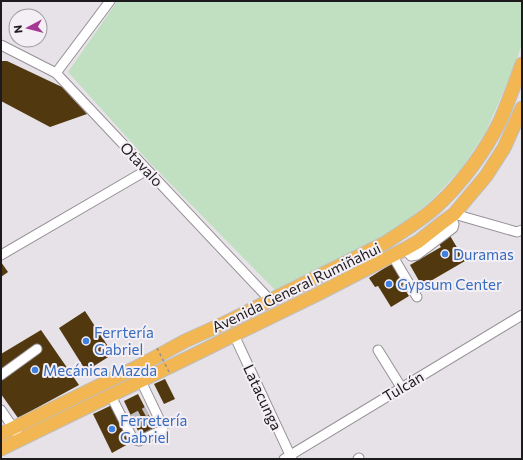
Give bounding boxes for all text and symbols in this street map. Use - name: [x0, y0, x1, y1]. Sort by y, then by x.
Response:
- north arrow: [8, 8, 48, 48]
- text: N: [11, 24, 25, 34]
- street label: Otavalo: [117, 138, 167, 190]
- street label: Avenida General Rumiñahui: [209, 238, 383, 336]
- place label: Duramas: [453, 245, 514, 263]
- marker: Duramas: [440, 249, 450, 259]
- place label: Gypsum Center: [397, 275, 502, 293]
- marker: Gypsum Center: [384, 279, 394, 289]
- place label: Ferrtería Gabriel: [94, 323, 154, 358]
- marker: Ferrtería Gabriel: [81, 336, 91, 346]
- place label: Mecánica Mazda: [43, 361, 157, 379]
- street label: Latacunga: [240, 361, 286, 433]
- marker: Mecánica Mazda: [30, 365, 40, 375]
- street label: Tulcán: [379, 367, 427, 405]
- place label: Ferretería Gabriel: [120, 411, 187, 446]
- marker: Ferretería Gabriel: [107, 424, 117, 434]

